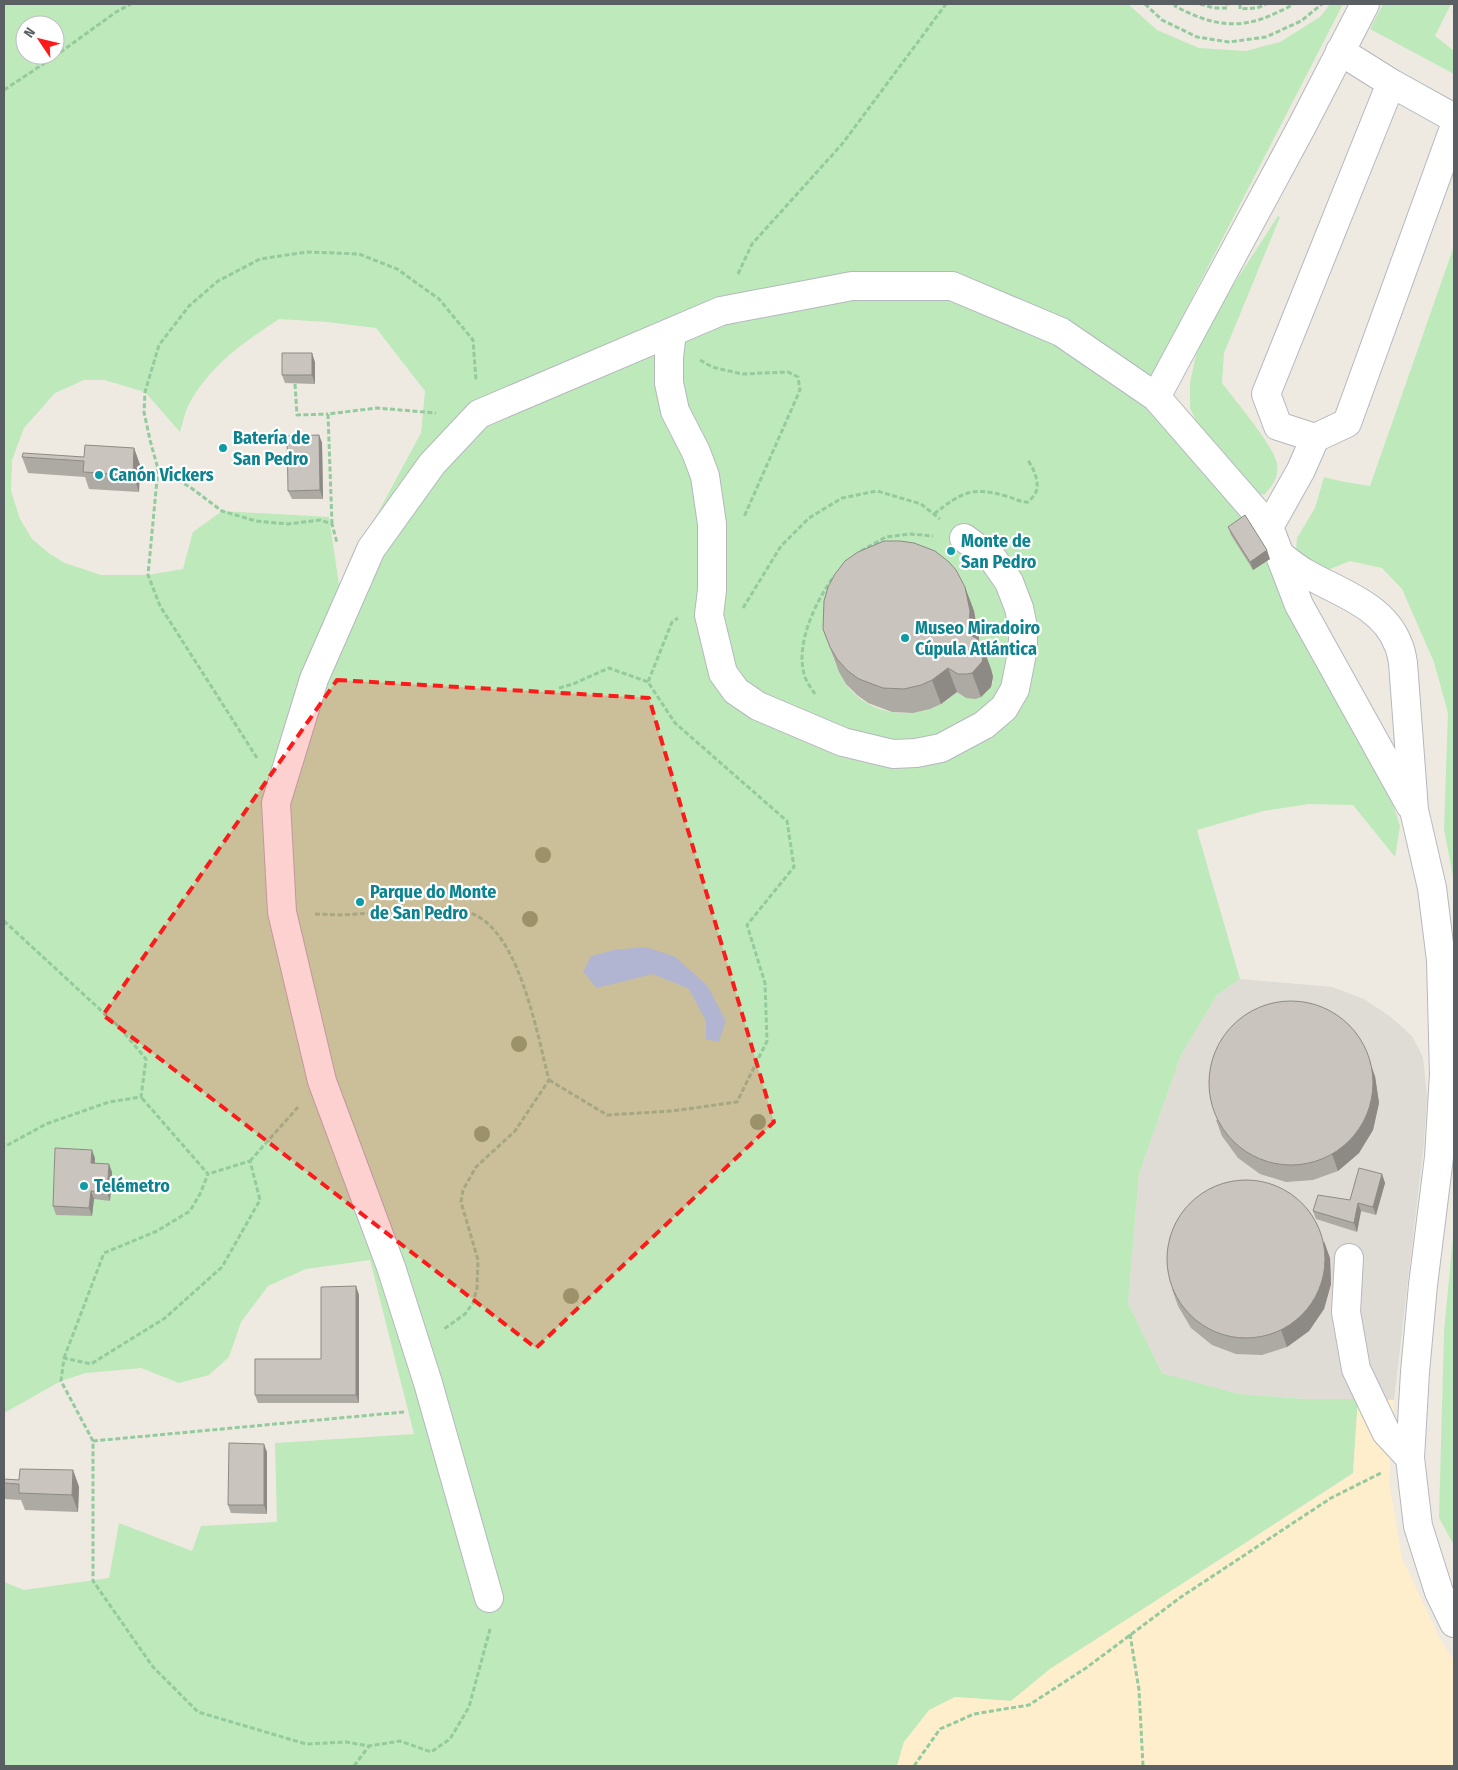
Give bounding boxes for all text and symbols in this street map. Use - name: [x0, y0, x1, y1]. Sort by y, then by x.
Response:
- north arrow: [15, 15, 65, 65]
- text: N: [20, 25, 39, 41]
- place label: Batería de San Pedro: [233, 427, 310, 470]
- marker: Batería de San Pedro: [217, 442, 229, 454]
- place label: Canón Vickers: [109, 464, 214, 486]
- marker: Canón Vickers: [93, 469, 105, 481]
- place label: Monte de San Pedro: [961, 530, 1037, 573]
- marker: Monte de San Pedro: [945, 545, 957, 557]
- place label: Museo Miradoiro Cúpula Atlántica: [915, 617, 1040, 660]
- marker: Museo Miradoiro Cúpula Atlántica: [899, 632, 911, 644]
- place label: Parque do Monte de San Pedro: [370, 881, 496, 924]
- marker: Parque do Monte de San Pedro: [354, 896, 366, 908]
- place label: Telémetro: [94, 1175, 170, 1197]
- marker: Telémetro: [78, 1180, 90, 1192]

